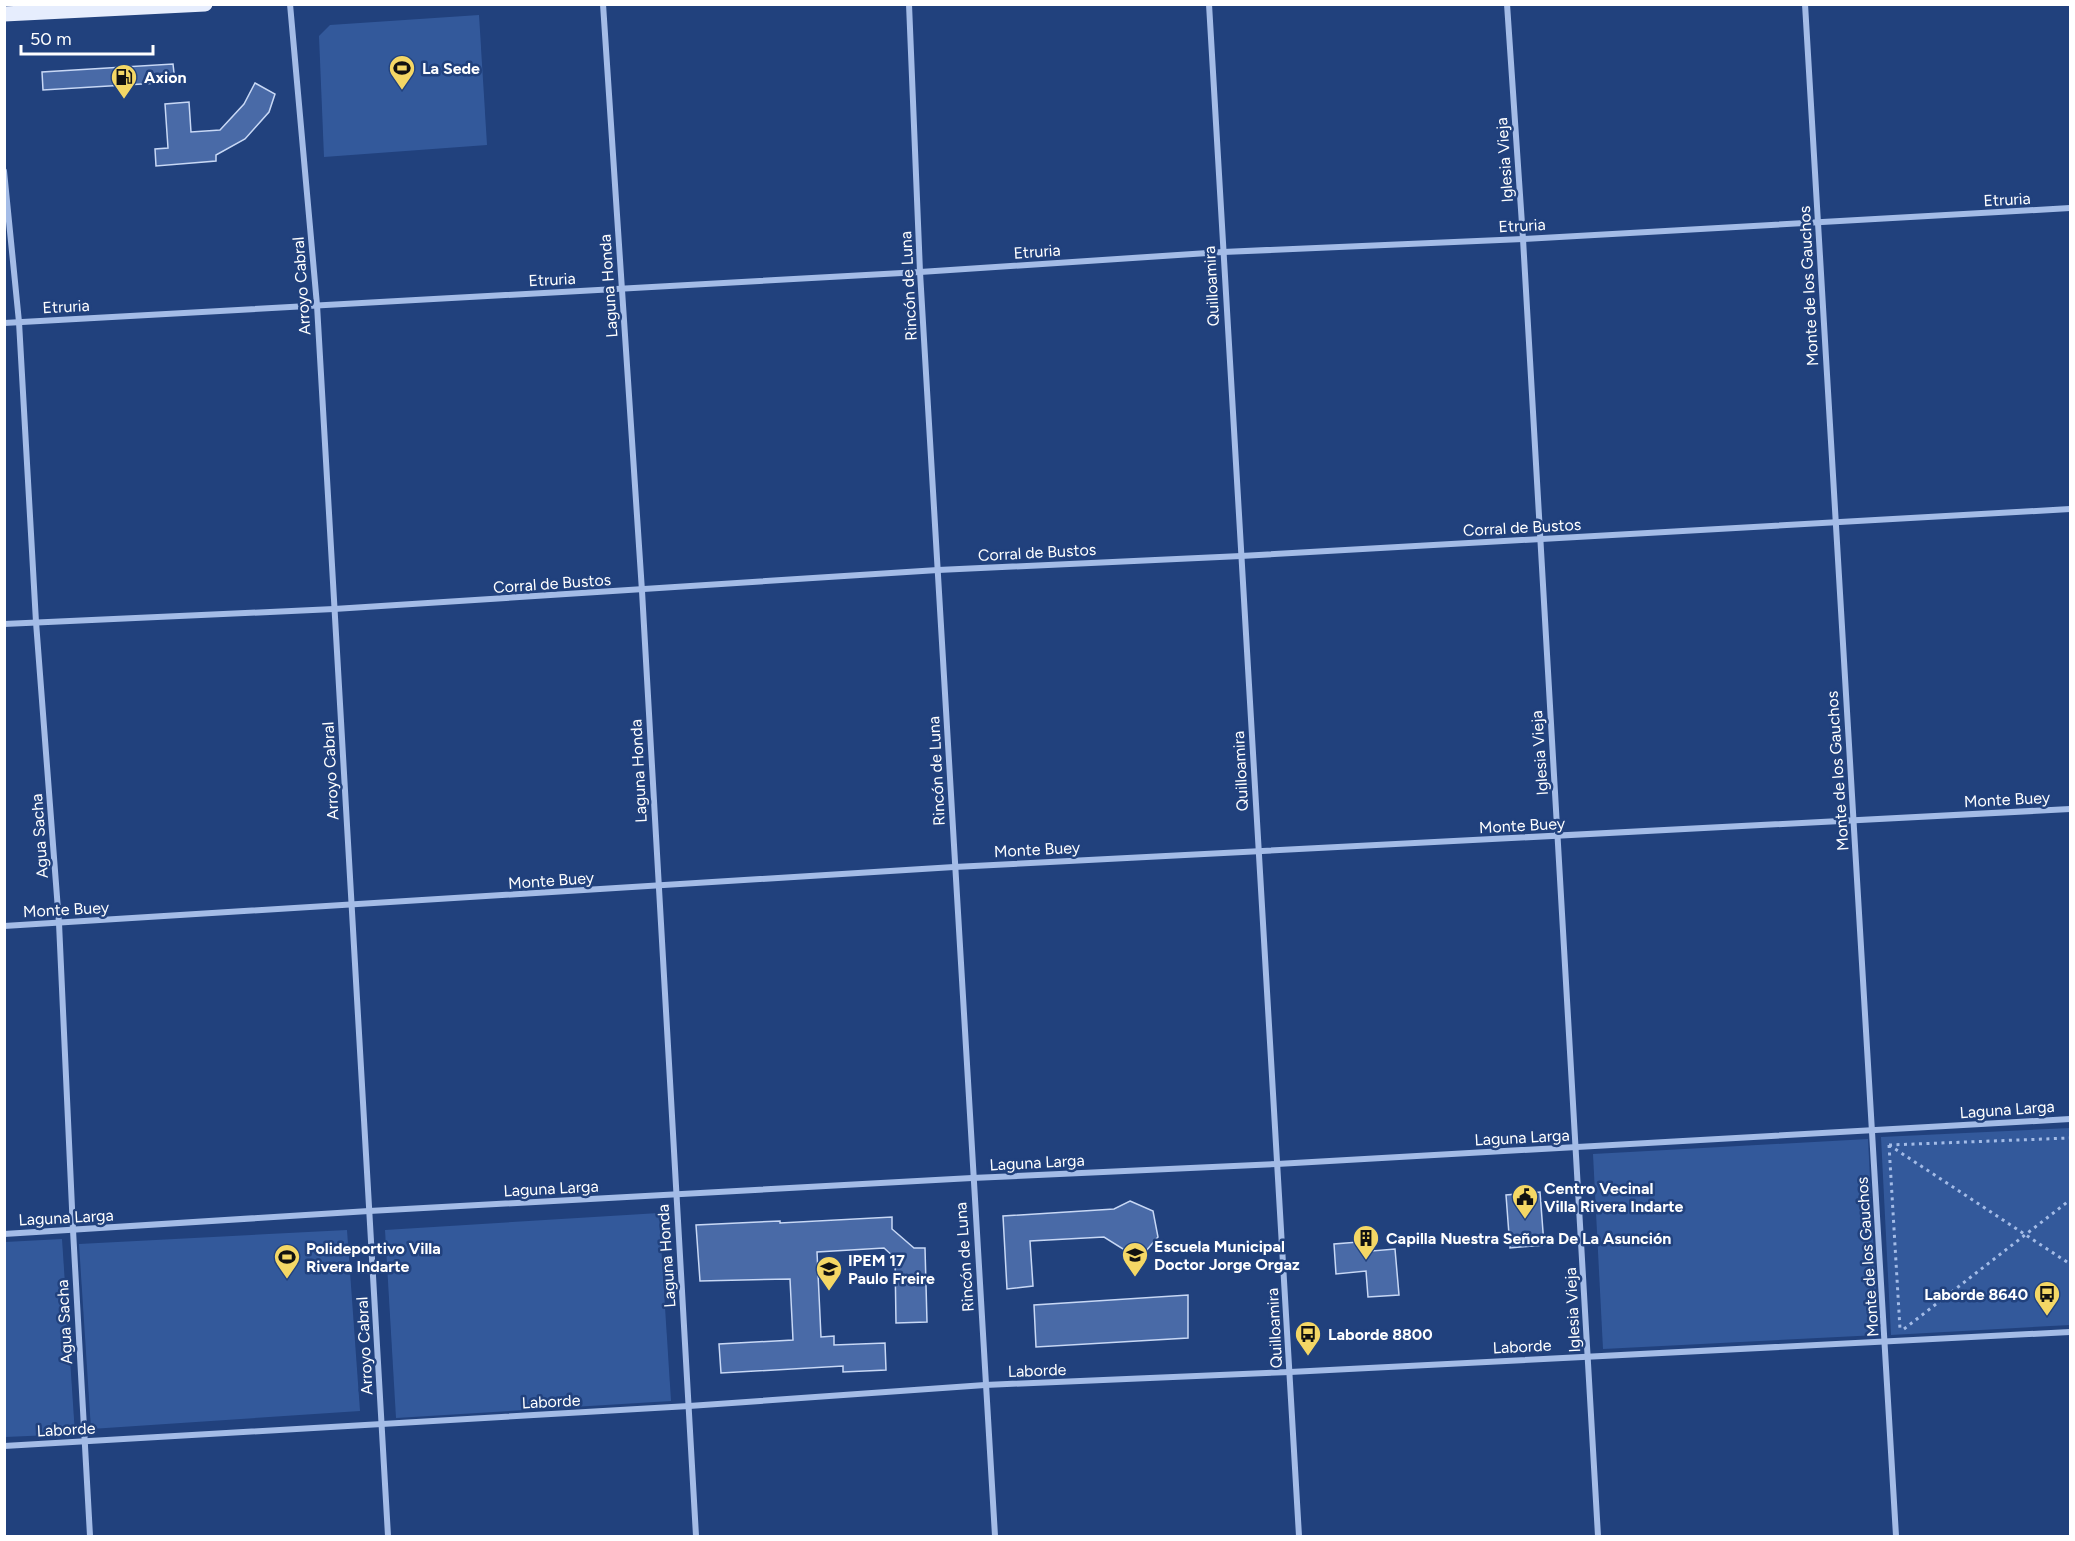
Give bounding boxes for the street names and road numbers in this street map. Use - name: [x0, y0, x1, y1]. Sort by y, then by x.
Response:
- street label: Iglesia Vieja: [1492, 117, 1517, 203]
- street label: Etruria: [1983, 189, 2031, 210]
- street label: Monte de los Gauchos: [1795, 205, 1822, 367]
- street label: Etruria: [1498, 215, 1546, 236]
- street label: Rincón de Luna: [896, 231, 921, 341]
- street label: Laguna Honda: [595, 234, 622, 338]
- street label: Arroyo Cabral: [289, 236, 314, 336]
- street label: Etruria: [1013, 240, 1061, 263]
- street label: Quilloamira: [1200, 245, 1223, 327]
- street label: Etruria: [528, 269, 576, 290]
- street label: Etruria: [42, 296, 90, 317]
- street label: Corral de Bustos: [1462, 515, 1582, 540]
- street label: Corral de Bustos: [977, 540, 1097, 565]
- street label: Corral de Bustos: [492, 570, 612, 597]
- street label: Monte de los Gauchos: [1822, 690, 1853, 852]
- street label: Iglesia Vieja: [1527, 710, 1552, 796]
- street label: Rincón de Luna: [924, 716, 949, 826]
- street label: Laguna Honda: [626, 719, 651, 823]
- street label: Arroyo Cabral: [318, 721, 343, 821]
- street label: Quilloamira: [1229, 730, 1252, 812]
- street label: Monte Buey: [1964, 788, 2051, 811]
- street label: Agua Sacha: [27, 793, 52, 879]
- street label: Monte Buey: [1479, 814, 1566, 837]
- street label: Monte Buey: [994, 838, 1081, 861]
- street label: Monte Buey: [507, 868, 595, 893]
- street label: Monte Buey: [23, 898, 110, 921]
- street label: Laguna Larga: [1959, 1097, 2055, 1122]
- street label: Laguna Larga: [1474, 1126, 1570, 1149]
- street label: Laguna Larga: [989, 1151, 1085, 1174]
- street label: Monte de los Gauchos: [1852, 1176, 1883, 1338]
- street label: Laguna Larga: [503, 1177, 599, 1200]
- street label: Rincón de Luna: [951, 1201, 978, 1312]
- street label: Laguna Honda: [653, 1204, 680, 1308]
- street label: Laguna Larga: [18, 1206, 114, 1229]
- street label: Iglesia Vieja: [1561, 1267, 1584, 1353]
- street label: Agua Sacha: [53, 1279, 76, 1365]
- street label: Quilloamira: [1263, 1287, 1286, 1369]
- street label: Arroyo Cabral: [352, 1296, 377, 1396]
- street label: Laborde: [1492, 1335, 1552, 1358]
- street label: Laborde: [1007, 1360, 1067, 1381]
- street label: Laborde: [521, 1390, 581, 1413]
- street label: Laborde: [36, 1418, 96, 1441]

